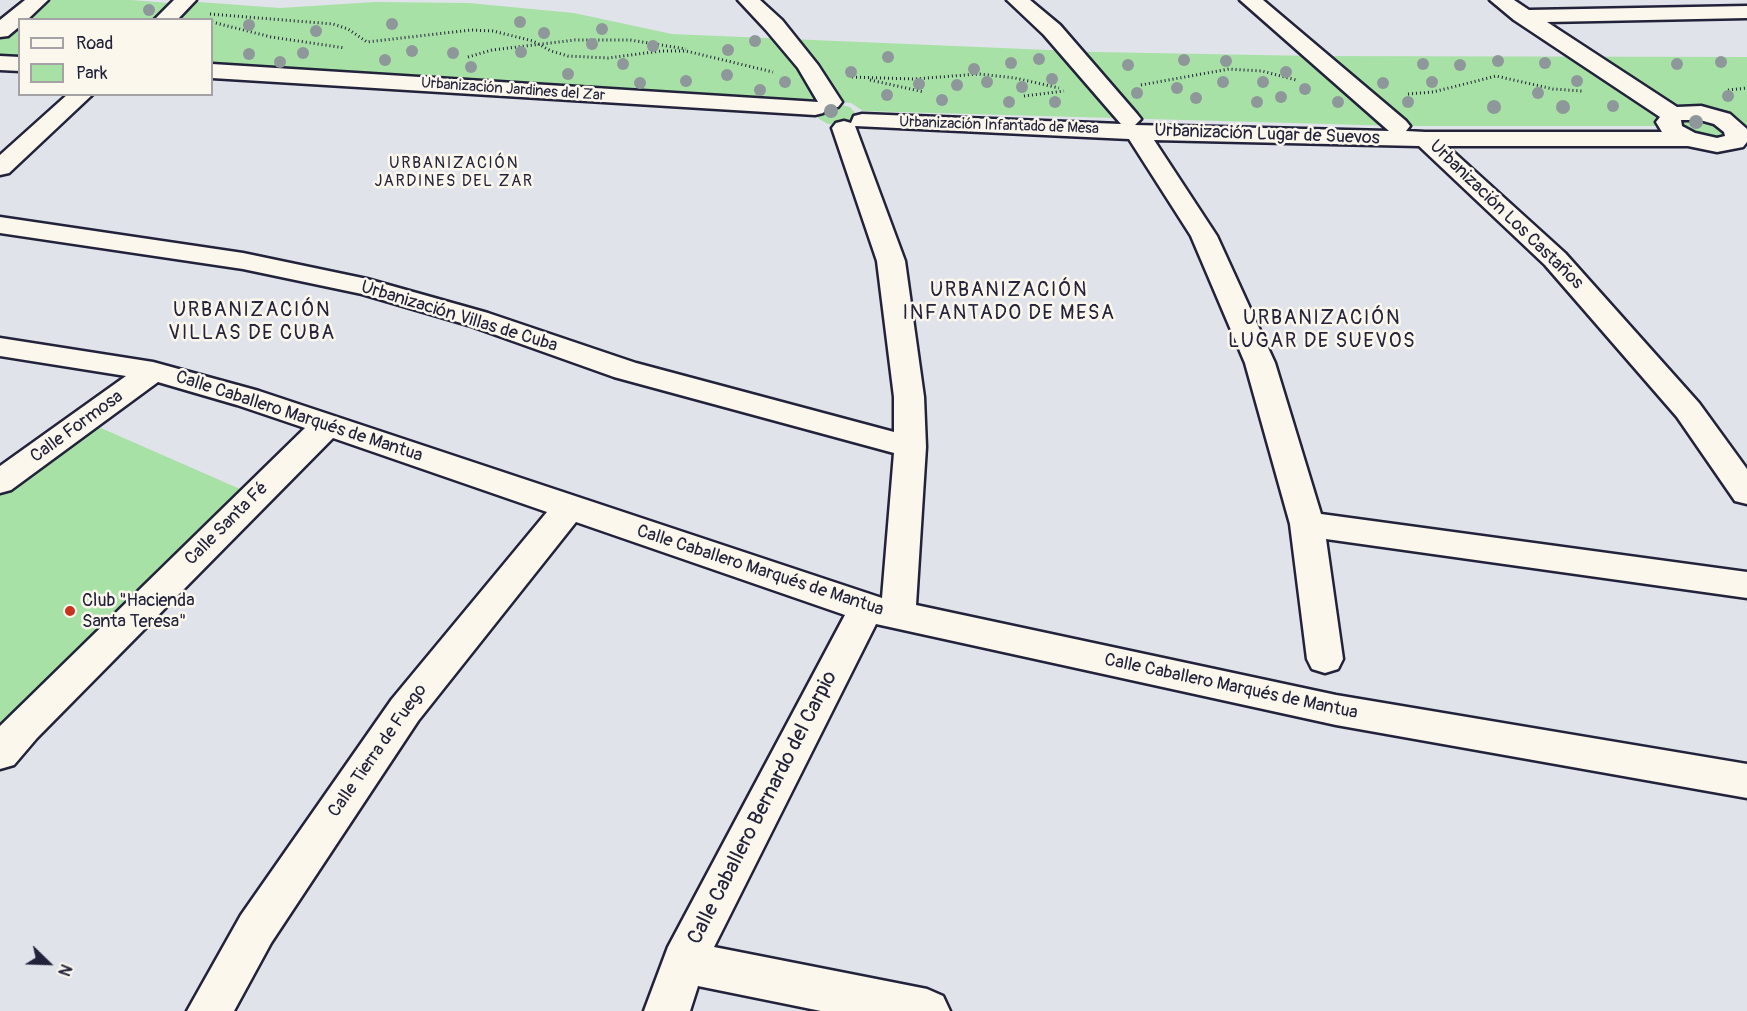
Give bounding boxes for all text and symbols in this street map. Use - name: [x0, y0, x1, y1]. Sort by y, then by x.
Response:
- legend: [18, 18, 213, 96]
- text: Road: [76, 32, 113, 55]
- text: Park: [76, 62, 108, 85]
- street label: Urbanización Jardines del Zar: [420, 75, 606, 105]
- street label: Urbanización Infantado de Mesa: [899, 114, 1099, 138]
- street label: Urbanización Lugar de Suevos: [1154, 120, 1380, 150]
- street label: Urbanización Los Castaños: [1425, 136, 1587, 294]
- district label: URBANIZACIÓN JARDINES DEL ZAR: [374, 154, 534, 192]
- street label: Urbanización Villas de Cuba: [358, 277, 560, 357]
- district label: URBANIZACIÓN INFANTADO DE MESA: [903, 279, 1115, 326]
- district label: URBANIZACIÓN VILLAS DE CUBA: [168, 299, 336, 346]
- district label: URBANIZACIÓN LUGAR DE SUEVOS: [1228, 307, 1416, 354]
- street label: Calle Caballero Marqués de Mantua: [173, 367, 425, 467]
- street label: Calle Formosa: [27, 386, 127, 468]
- street label: Calle Santa Fé: [181, 478, 273, 570]
- street label: Calle Caballero Marqués de Mantua: [634, 521, 886, 621]
- place label: Club "Hacienda Santa Teresa": [82, 590, 194, 632]
- marker: Club "Hacienda Santa Teresa": [63, 604, 77, 618]
- street label: Calle Caballero Marqués de Mantua: [1102, 650, 1360, 724]
- street label: Calle Caballero Bernardo del Carpio: [683, 667, 843, 949]
- street label: Calle Tierra de Fuego: [324, 680, 432, 822]
- north arrow: [18, 933, 78, 993]
- text: N: [53, 961, 76, 979]

